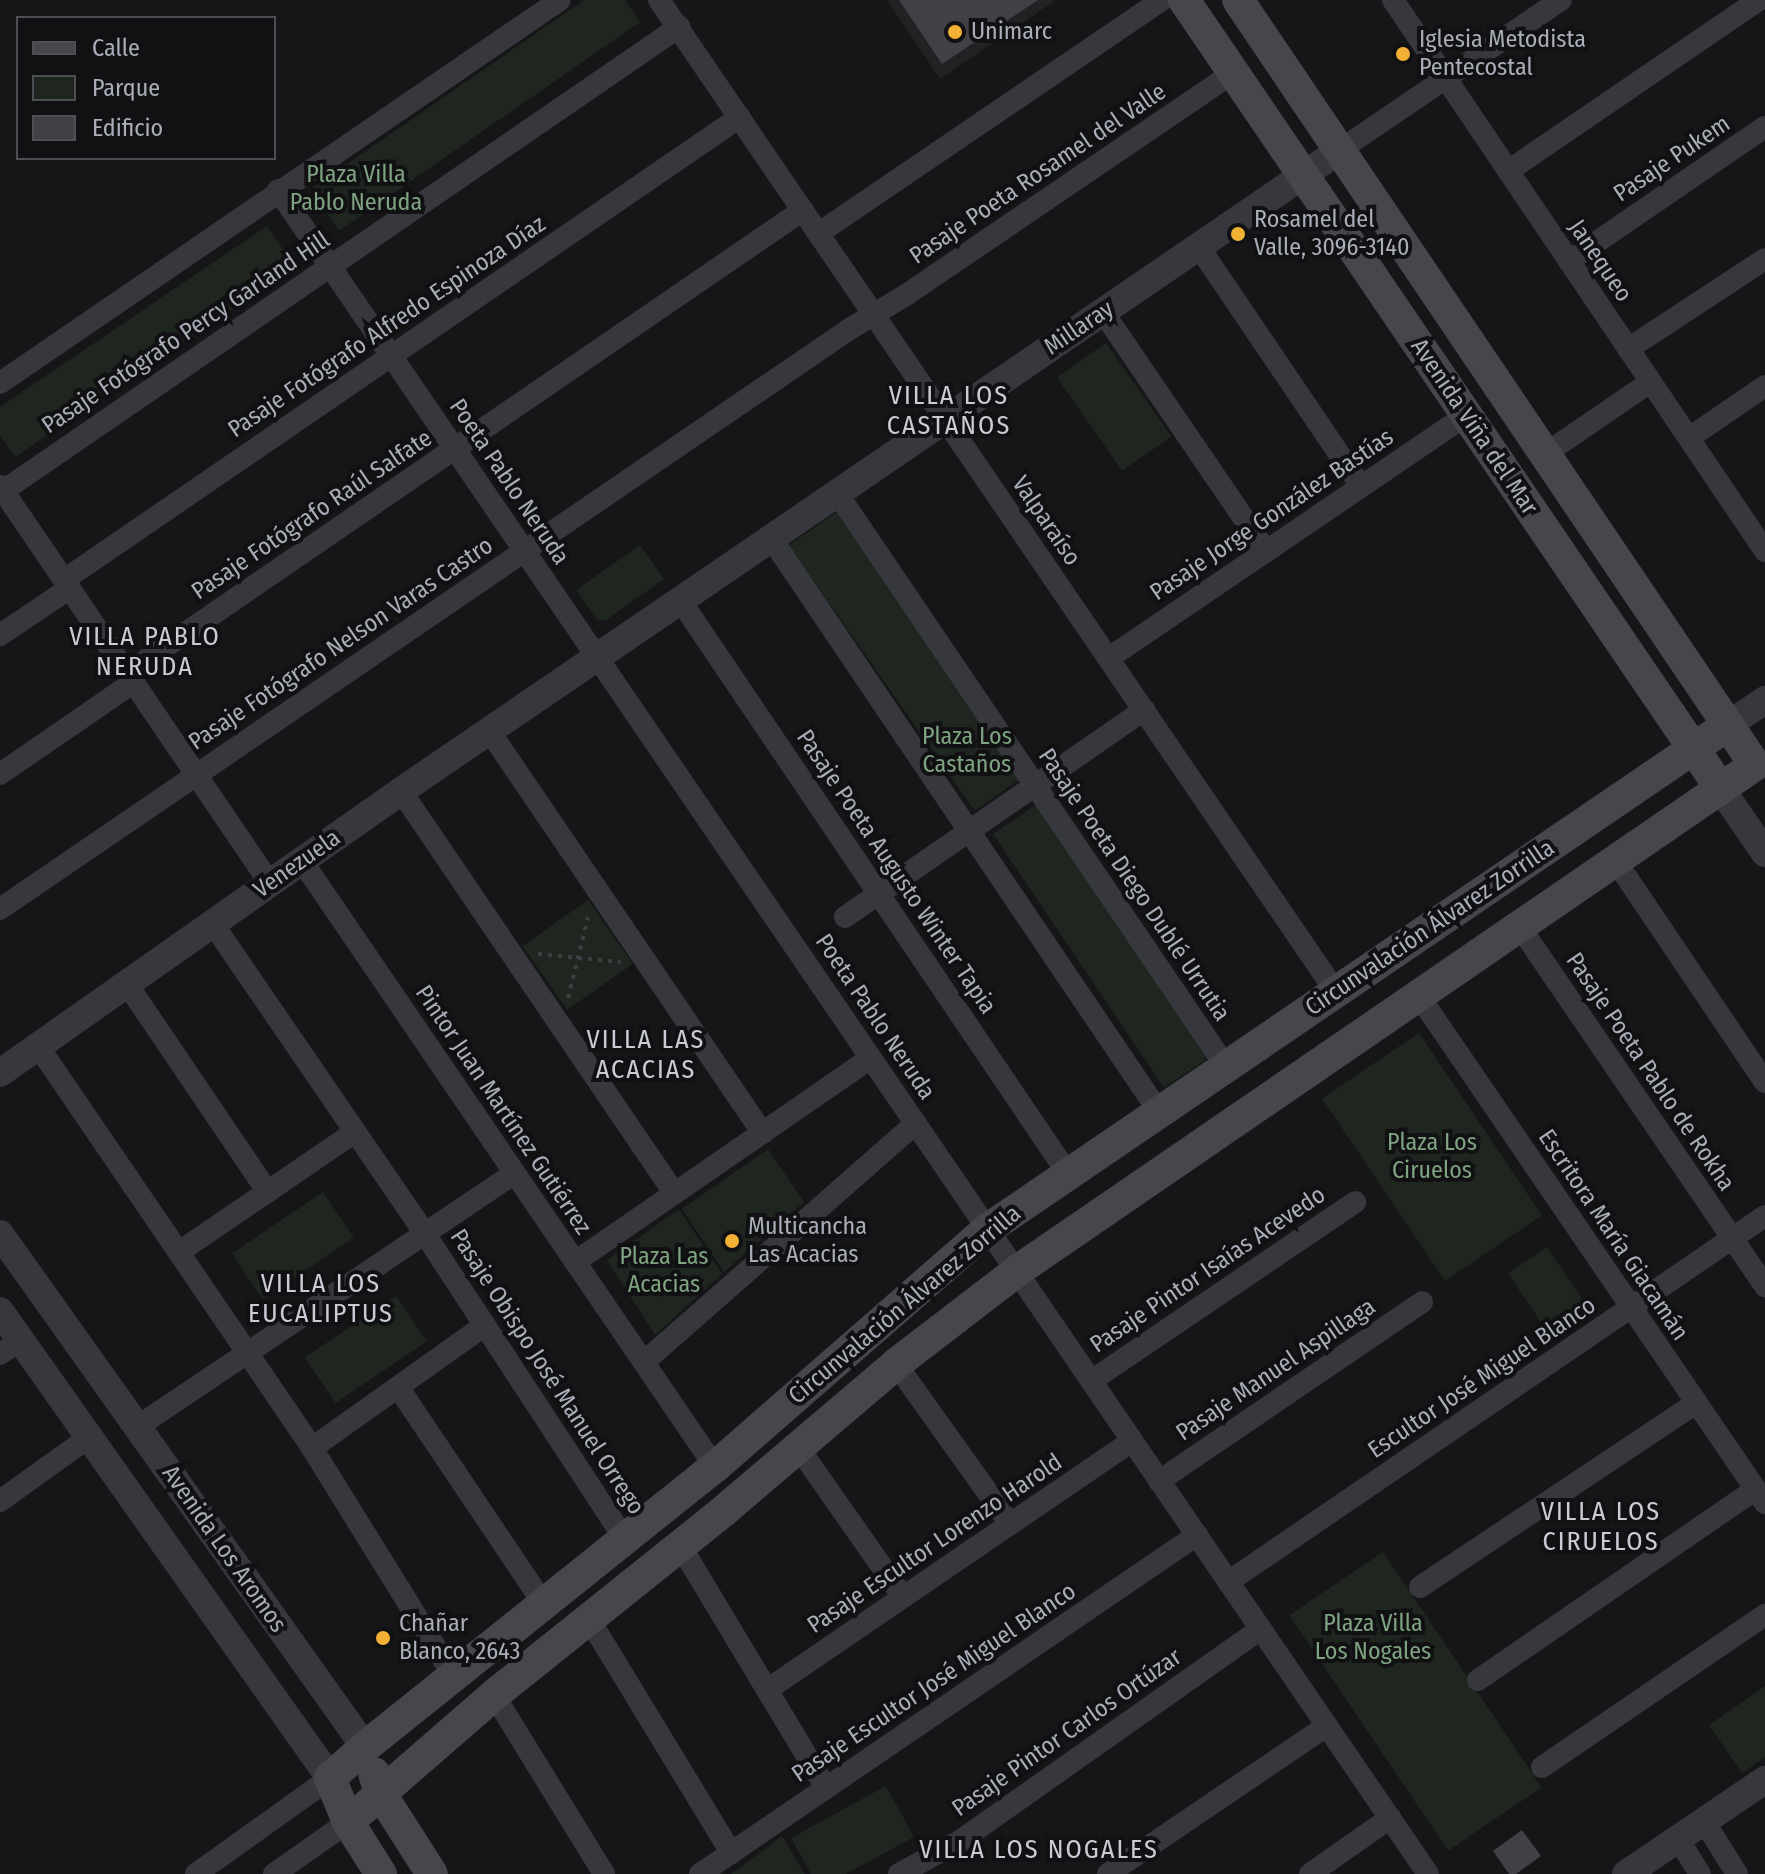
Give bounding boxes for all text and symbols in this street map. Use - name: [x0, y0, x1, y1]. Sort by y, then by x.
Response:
- legend: [16, 16, 276, 160]
- place label: Unimarc: [971, 18, 1052, 46]
- marker: Unimarc: [946, 23, 964, 41]
- place label: Iglesia Metodista Pentecostal: [1419, 26, 1586, 82]
- text: Calle: [92, 34, 140, 62]
- marker: Iglesia Metodista Pentecostal: [1394, 45, 1412, 63]
- text: Parque: [92, 74, 160, 102]
- street label: Pasaje Poeta Rosamel del Valle: [904, 77, 1172, 271]
- street label: Pasaje Pukem: [1608, 110, 1736, 208]
- text: Edificio: [92, 114, 163, 142]
- park label: Plaza Villa Pablo Neruda: [290, 161, 422, 217]
- place label: Rosamel del Valle, 3096-3140: [1254, 206, 1409, 262]
- street label: Pasaje Fotógrafo Alfredo Espinoza Díaz: [223, 210, 551, 444]
- street label: Janequeo: [1562, 215, 1638, 307]
- marker: Rosamel del Valle, 3096-3140: [1229, 225, 1247, 243]
- street label: Pasaje Fotógrafo Percy Garland Hill: [37, 226, 335, 440]
- street label: Millaray: [1039, 294, 1119, 362]
- street label: Avenida Viña del Mar: [1404, 333, 1544, 521]
- district label: VILLA LOS CASTAÑOS: [887, 380, 1011, 442]
- street label: Poeta Pablo Neruda: [443, 394, 575, 570]
- street label: Pasaje Jorge González Bastías: [1145, 423, 1399, 607]
- street label: Pasaje Fotógrafo Raúl Salfate: [187, 424, 437, 606]
- street label: Valparaíso: [1006, 471, 1086, 571]
- street label: Pasaje Fotógrafo Nelson Varas Castro: [184, 531, 498, 757]
- district label: VILLA PABLO NERUDA: [69, 621, 221, 682]
- park label: Plaza Los Castaños: [922, 723, 1012, 779]
- street label: Pasaje Poeta Augusto Winter Tapia: [790, 724, 1002, 1020]
- street label: Pasaje Poeta Diego Dublé Urrutia: [1032, 743, 1236, 1027]
- street label: Venezuela: [248, 824, 346, 904]
- street label: Circunvalación Álvarez Zorrilla: [1300, 834, 1560, 1022]
- street label: Poeta Pablo Neruda: [809, 929, 941, 1105]
- street label: Pasaje Poeta Pablo de Rokha: [1559, 947, 1741, 1197]
- street label: Pintor Juan Martínez Gutiérrez: [409, 980, 597, 1240]
- district label: VILLA LAS ACACIAS: [587, 1024, 705, 1086]
- street label: Escritora María Giacamán: [1532, 1124, 1694, 1346]
- park label: Plaza Los Ciruelos: [1387, 1129, 1477, 1185]
- street label: Pasaje Pintor Isaías Acevedo: [1085, 1181, 1331, 1359]
- street label: Circunvalación Álvarez Zorrilla: [783, 1199, 1027, 1411]
- place label: Multicancha Las Acacias: [748, 1213, 867, 1269]
- street label: Pasaje Obispo José Manuel Orrego: [444, 1224, 650, 1520]
- marker: Multicancha Las Acacias: [723, 1232, 741, 1250]
- park label: Plaza Las Acacias: [619, 1243, 709, 1299]
- district label: VILLA LOS EUCALIPTUS: [248, 1268, 394, 1330]
- street label: Escultor José Miguel Blanco: [1363, 1291, 1601, 1465]
- street label: Pasaje Manuel Aspillaga: [1171, 1293, 1381, 1447]
- street label: Pasaje Escultor Lorenzo Harold: [802, 1448, 1068, 1640]
- street label: Avenida Los Aromos: [156, 1460, 292, 1638]
- district label: VILLA LOS CIRUELOS: [1541, 1496, 1661, 1558]
- street label: Pasaje Escultor José Miguel Blanco: [787, 1577, 1081, 1789]
- place label: Chañar Blanco, 2643: [399, 1610, 520, 1666]
- park label: Plaza Villa Los Nogales: [1315, 1610, 1431, 1666]
- marker: Chañar Blanco, 2643: [374, 1629, 392, 1647]
- street label: Pasaje Pintor Carlos Ortúzar: [947, 1643, 1187, 1823]
- district label: VILLA LOS NOGALES: [919, 1834, 1159, 1866]

